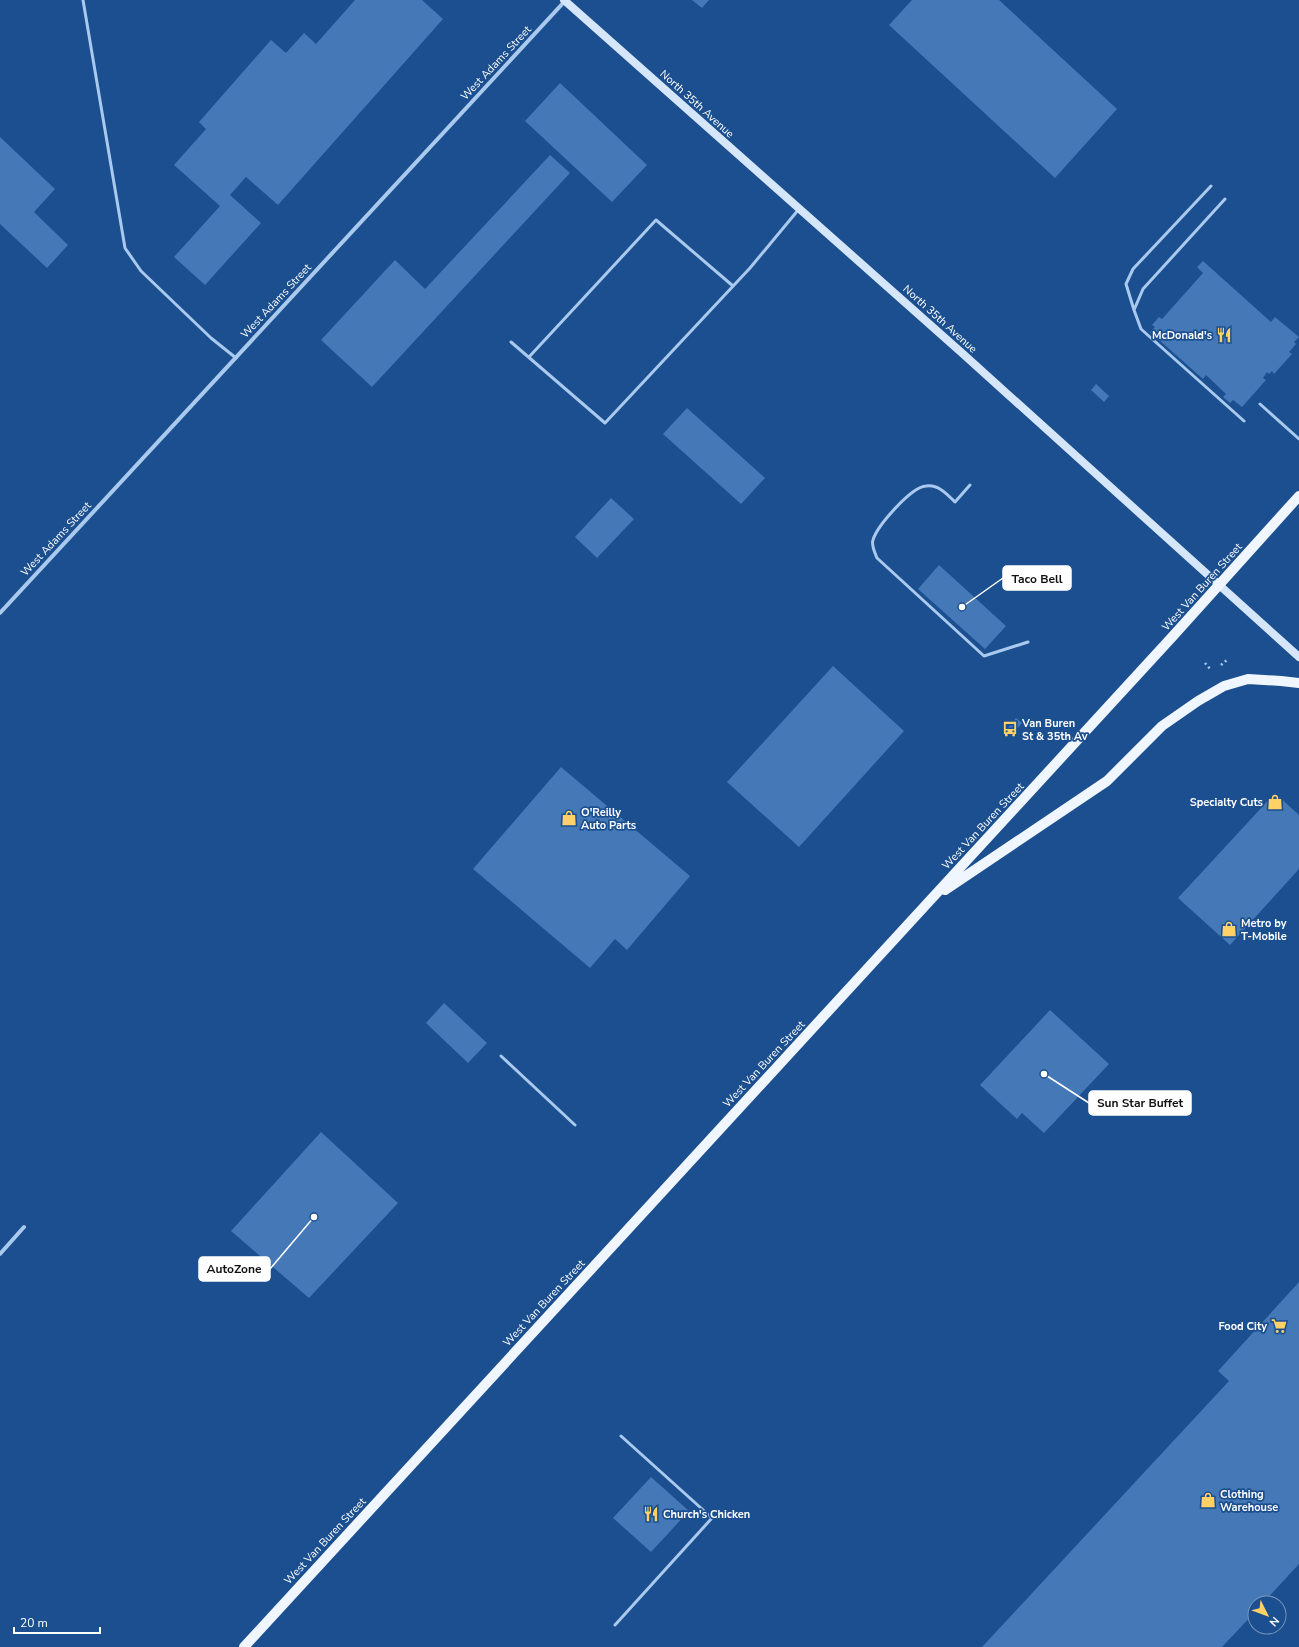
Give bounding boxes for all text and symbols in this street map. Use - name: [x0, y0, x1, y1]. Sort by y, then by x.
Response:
- street label: West Adams Street: [457, 22, 535, 104]
- street label: North 35th Avenue: [657, 67, 737, 141]
- street label: West Adams Street: [237, 260, 315, 342]
- street label: North 35th Avenue: [900, 282, 980, 356]
- restaurant icon: McDonald's: [1215, 326, 1233, 344]
- place label: McDonald's: [1152, 328, 1212, 343]
- street label: West Adams Street: [17, 498, 95, 580]
- street label: West Van Buren Street: [1158, 540, 1246, 634]
- callout: Taco Bell: [1003, 566, 1071, 590]
- text: Taco Bell: [1011, 571, 1063, 587]
- place label: Van Buren St & 35th Av: [1021, 716, 1088, 744]
- bus stop icon: Van Buren St & 35th Av: [1001, 720, 1019, 738]
- street label: West Van Buren Street: [939, 779, 1027, 873]
- shop icon: Specialty Cuts: [1266, 793, 1284, 811]
- place label: Specialty Cuts: [1190, 795, 1263, 810]
- place label: O'Reilly Auto Parts: [581, 805, 636, 833]
- shop icon: O'Reilly Auto Parts: [560, 809, 578, 827]
- place label: Metro by T-Mobile: [1241, 916, 1287, 944]
- shop icon: Metro by T-Mobile: [1220, 920, 1238, 938]
- street label: West Van Buren Street: [720, 1017, 808, 1111]
- callout: Sun Star Buffet: [1089, 1091, 1191, 1115]
- text: Sun Star Buffet: [1097, 1095, 1183, 1111]
- street label: West Van Buren Street: [500, 1256, 588, 1350]
- callout: AutoZone: [199, 1257, 270, 1281]
- text: AutoZone: [207, 1261, 262, 1277]
- supermarket icon: Food City: [1270, 1317, 1288, 1335]
- place label: Food City: [1218, 1319, 1267, 1334]
- place label: Clothing Warehouse: [1220, 1487, 1278, 1515]
- shop icon: Clothing Warehouse: [1199, 1491, 1217, 1509]
- street label: West Van Buren Street: [281, 1494, 369, 1588]
- restaurant icon: Church's Chicken: [642, 1505, 660, 1523]
- place label: Church's Chicken: [663, 1507, 750, 1522]
- north arrow: [1247, 1595, 1287, 1635]
- scale bar: [14, 1609, 100, 1635]
- text: N: [1266, 1613, 1282, 1629]
- text: 20 m: [20, 1615, 48, 1631]

